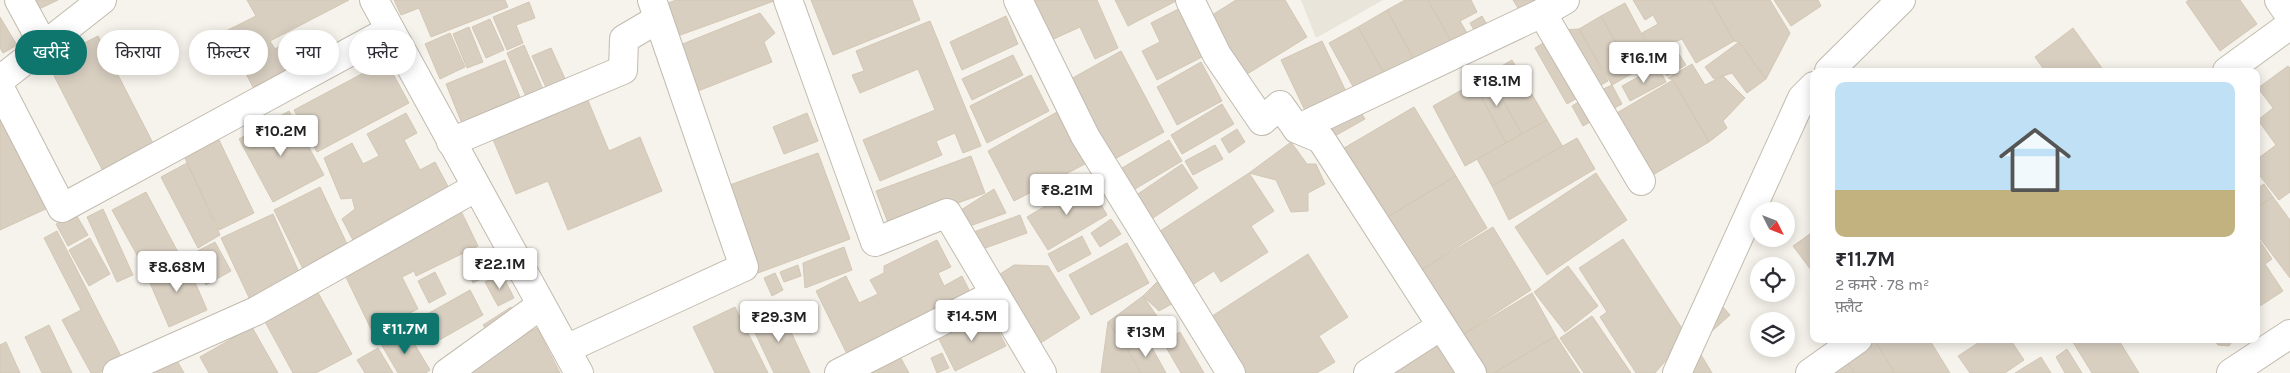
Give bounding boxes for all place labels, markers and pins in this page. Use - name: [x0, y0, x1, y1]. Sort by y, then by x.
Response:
- pin: ₹16.1M: [1603, 42, 1685, 84]
- pin: ₹18.1M: [1456, 64, 1538, 107]
- pin: ₹10.2M: [240, 114, 322, 157]
- pin: ₹8.21M: [1026, 174, 1108, 216]
- pin: ₹22.1M: [459, 248, 541, 290]
- pin: ₹8.68M: [136, 250, 218, 293]
- pin: ₹29.3M: [738, 300, 820, 343]
- pin: ₹14.5M: [931, 300, 1013, 342]
- pin: ₹11.7M: [364, 312, 446, 355]
- pin: ₹13M: [1116, 316, 1176, 358]

